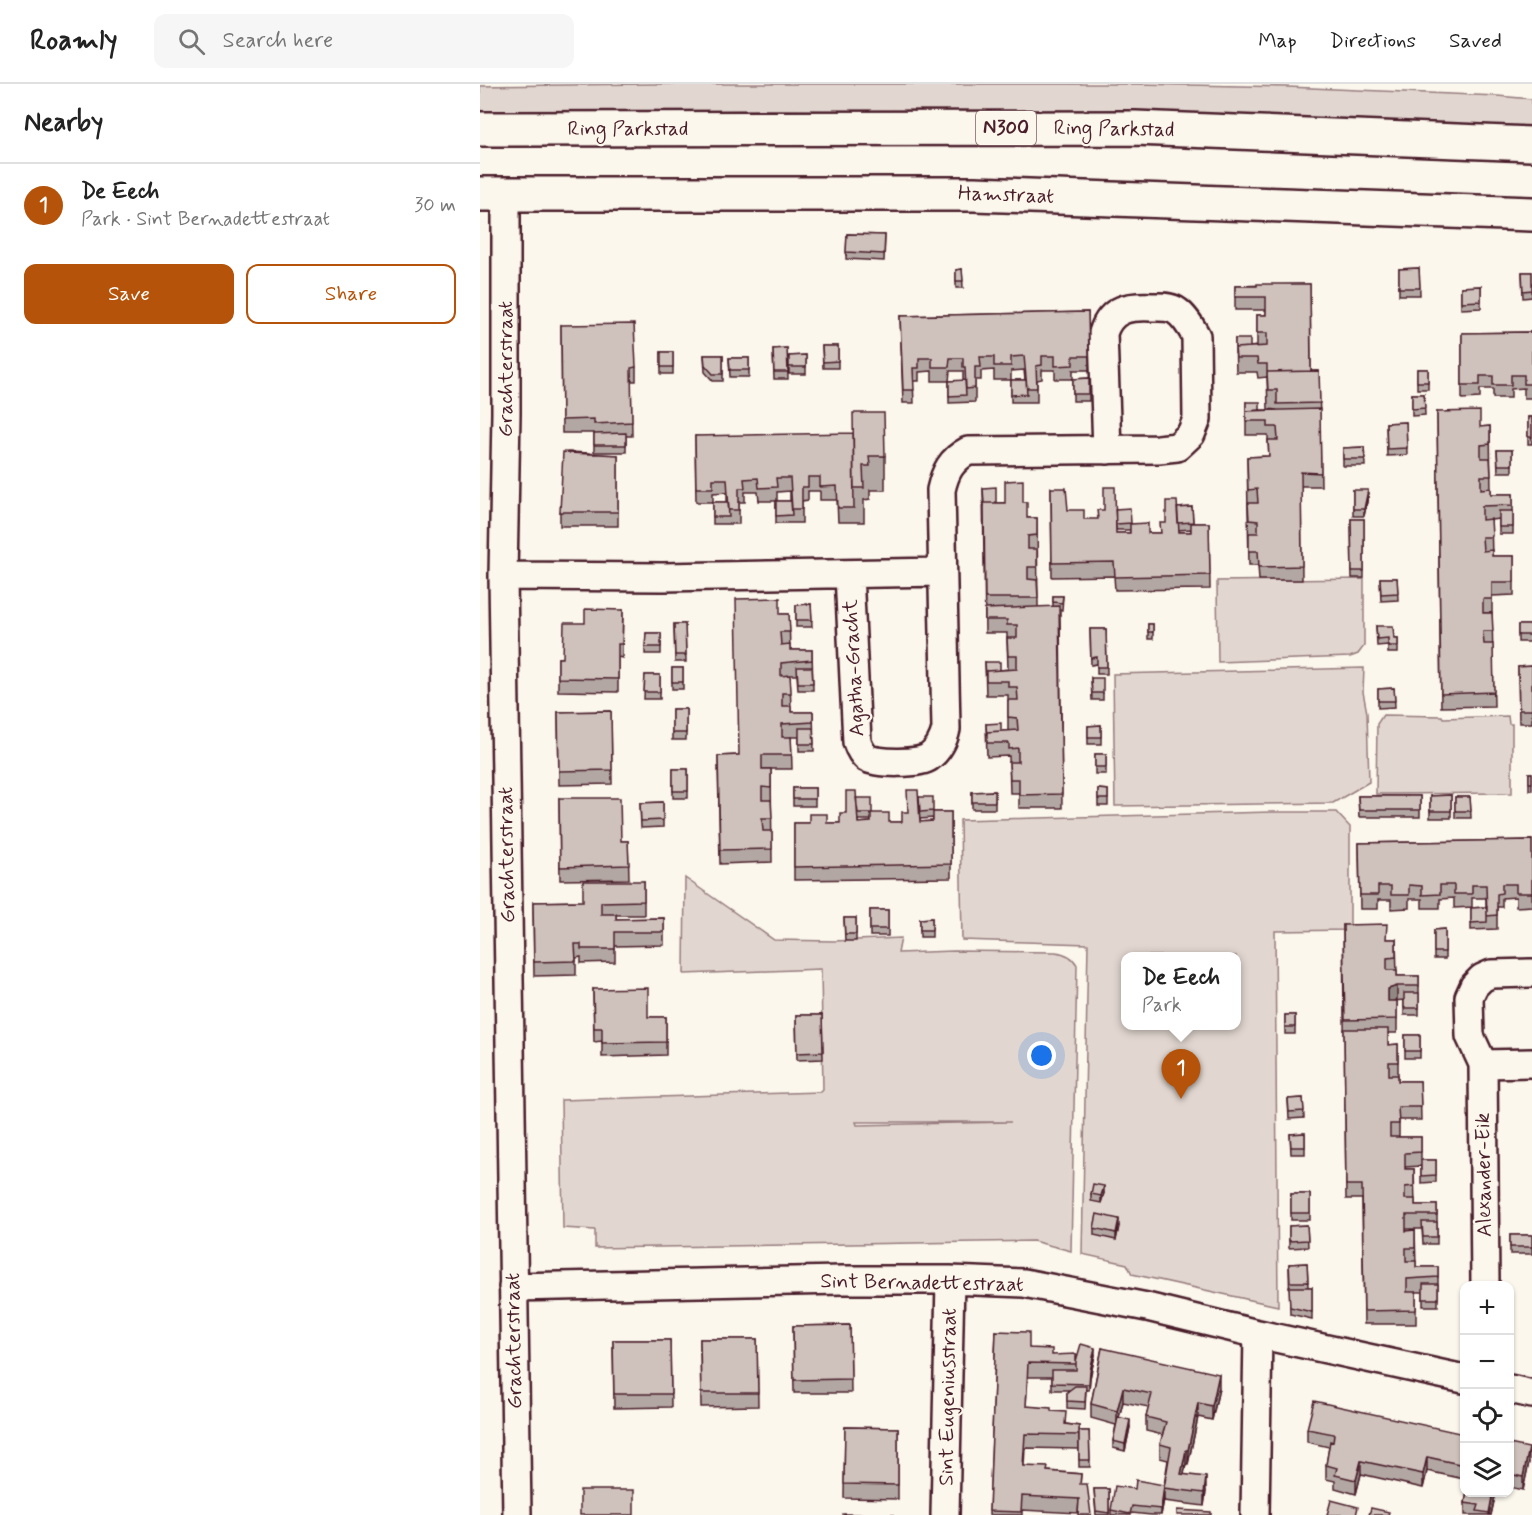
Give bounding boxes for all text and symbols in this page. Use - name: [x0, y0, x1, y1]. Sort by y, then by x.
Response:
- search box: [154, 14, 574, 68]
- text: Roamly: [30, 23, 118, 60]
- icon: search: [175, 25, 208, 58]
- text: Search here: [223, 27, 333, 55]
- text: Map: [1258, 27, 1297, 55]
- text: Directions: [1330, 27, 1416, 55]
- text: Saved: [1449, 27, 1502, 55]
- text: Nearby: [24, 106, 103, 140]
- road number: N300: [976, 111, 1036, 145]
- street label: Ring Parkstad: [1053, 114, 1175, 145]
- street label: Ring Parkstad: [568, 115, 688, 144]
- text: De Eech: [81, 178, 159, 206]
- street label: Hamstraat: [958, 179, 1055, 211]
- text: 1: [39, 192, 48, 219]
- text: 30 m: [414, 192, 456, 219]
- text: Park · Sint Bernadettestraat: [81, 206, 330, 233]
- button: Save: [24, 264, 234, 324]
- button: Share: [246, 264, 456, 324]
- street label: Grachterstraat: [492, 301, 520, 437]
- street label: Agatha-Gracht: [836, 598, 872, 737]
- street label: Grachterstraat: [492, 786, 522, 923]
- popup: [1121, 952, 1241, 1030]
- text: De Eech: [1142, 964, 1220, 992]
- text: Park: [1142, 992, 1182, 1019]
- your location: [1027, 1041, 1056, 1070]
- pin: 1: [1162, 1050, 1200, 1099]
- street label: Alexander-Eik: [1469, 1112, 1499, 1237]
- street label: Sint Bernadettestraat: [820, 1267, 1024, 1299]
- street label: Grachterstraat: [499, 1272, 529, 1409]
- map controls: [1460, 1281, 1514, 1497]
- button: +: [1460, 1281, 1514, 1335]
- street label: Sint Eugeniusstraat: [932, 1308, 964, 1486]
- button: −: [1460, 1335, 1514, 1389]
- button: locate: [1460, 1389, 1514, 1443]
- button: layers: [1460, 1443, 1514, 1497]

